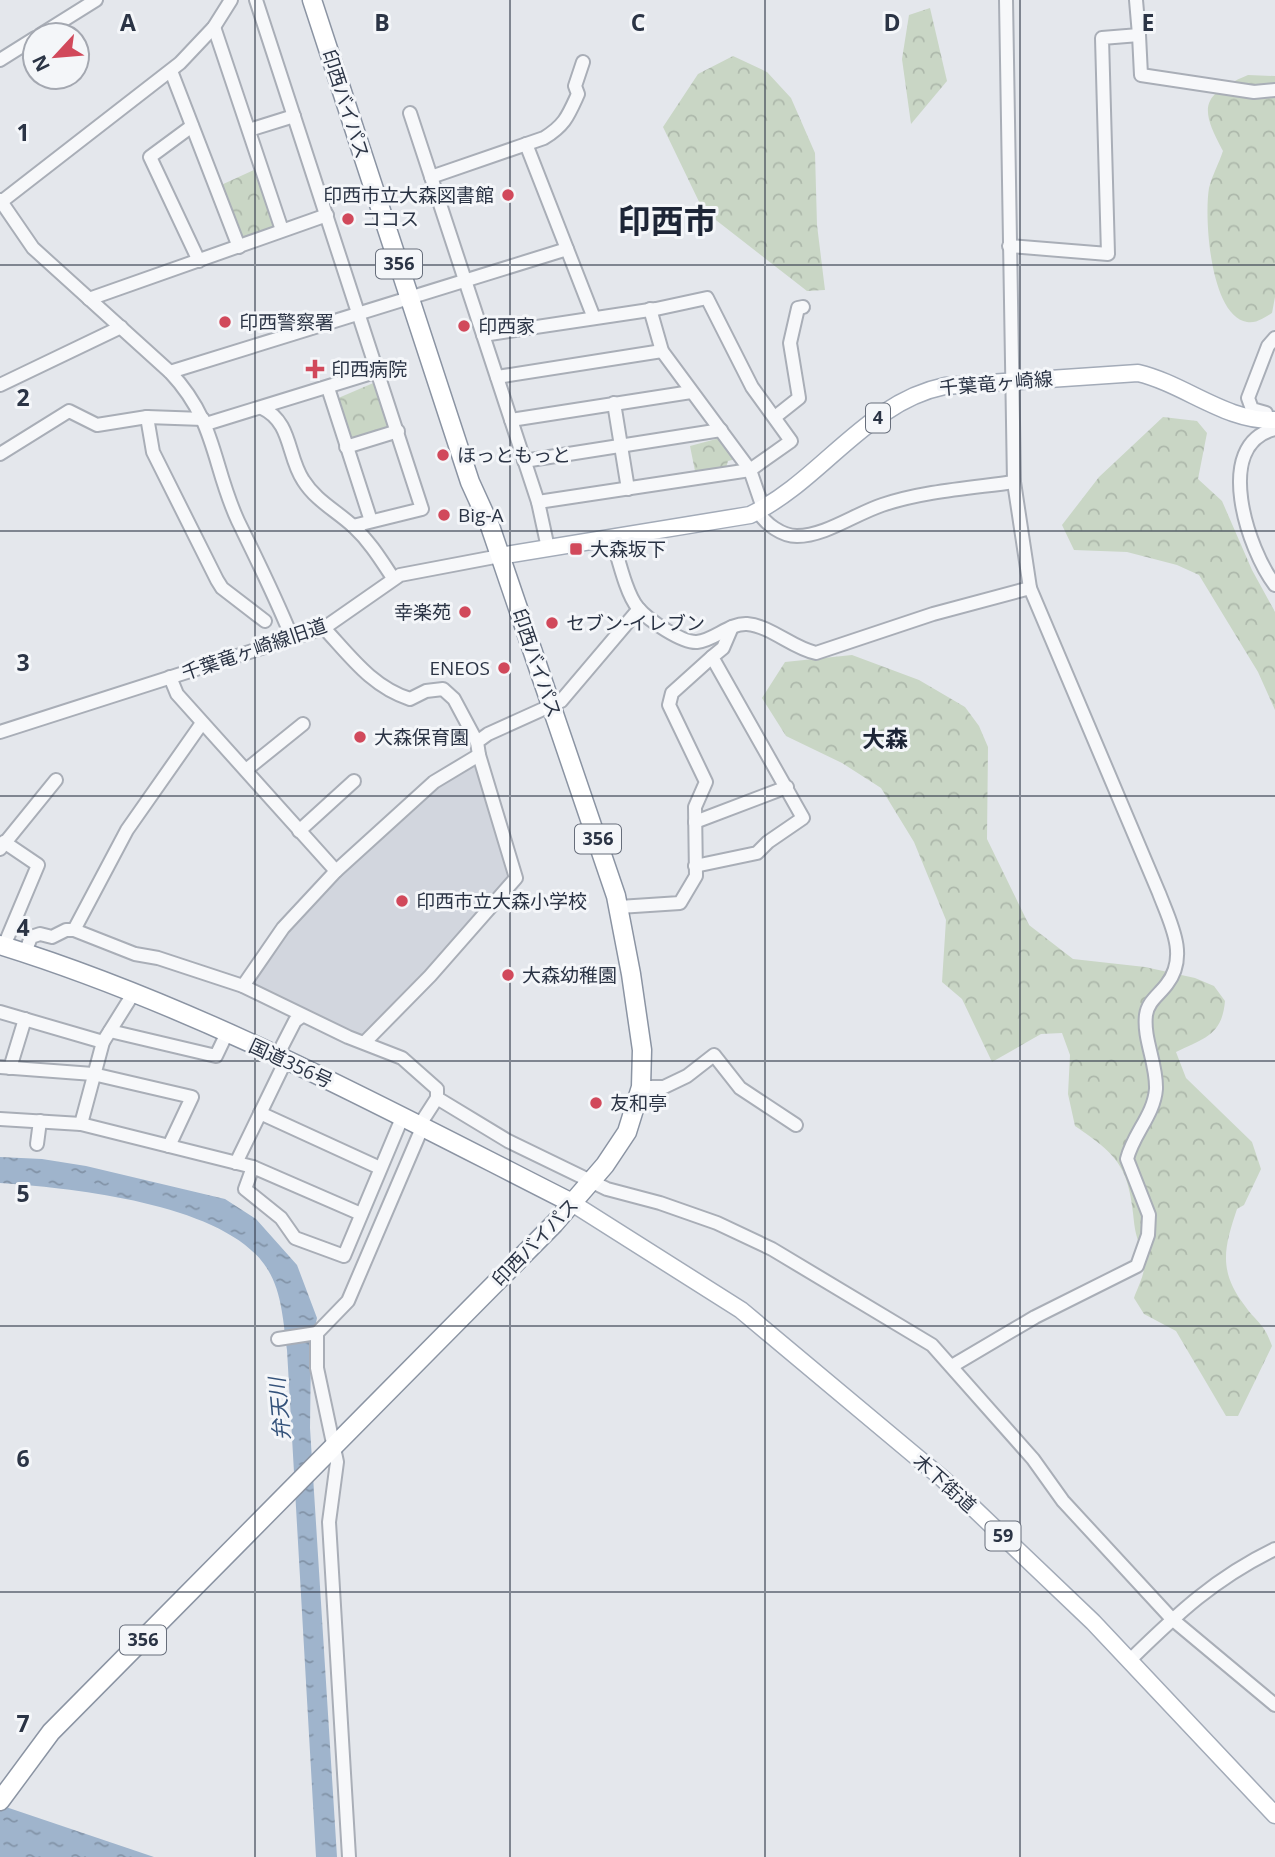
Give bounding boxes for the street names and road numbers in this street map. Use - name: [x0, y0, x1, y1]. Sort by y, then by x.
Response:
- street label: 印西バイパス: [316, 46, 376, 162]
- road number: 356: [376, 250, 422, 278]
- street label: 千葉竜ヶ崎線: [938, 365, 1054, 401]
- road number: 4: [866, 404, 890, 432]
- street label: 印西バイパス: [506, 605, 568, 721]
- street label: 千葉竜ヶ崎線旧道: [178, 612, 330, 686]
- road number: 356: [575, 824, 621, 854]
- street label: 国道356号: [245, 1032, 337, 1094]
- street label: 印西バイパス: [486, 1192, 584, 1292]
- street label: 木下街道: [908, 1448, 982, 1518]
- road number: 59: [986, 1521, 1020, 1550]
- road number: 356: [120, 1625, 166, 1654]

